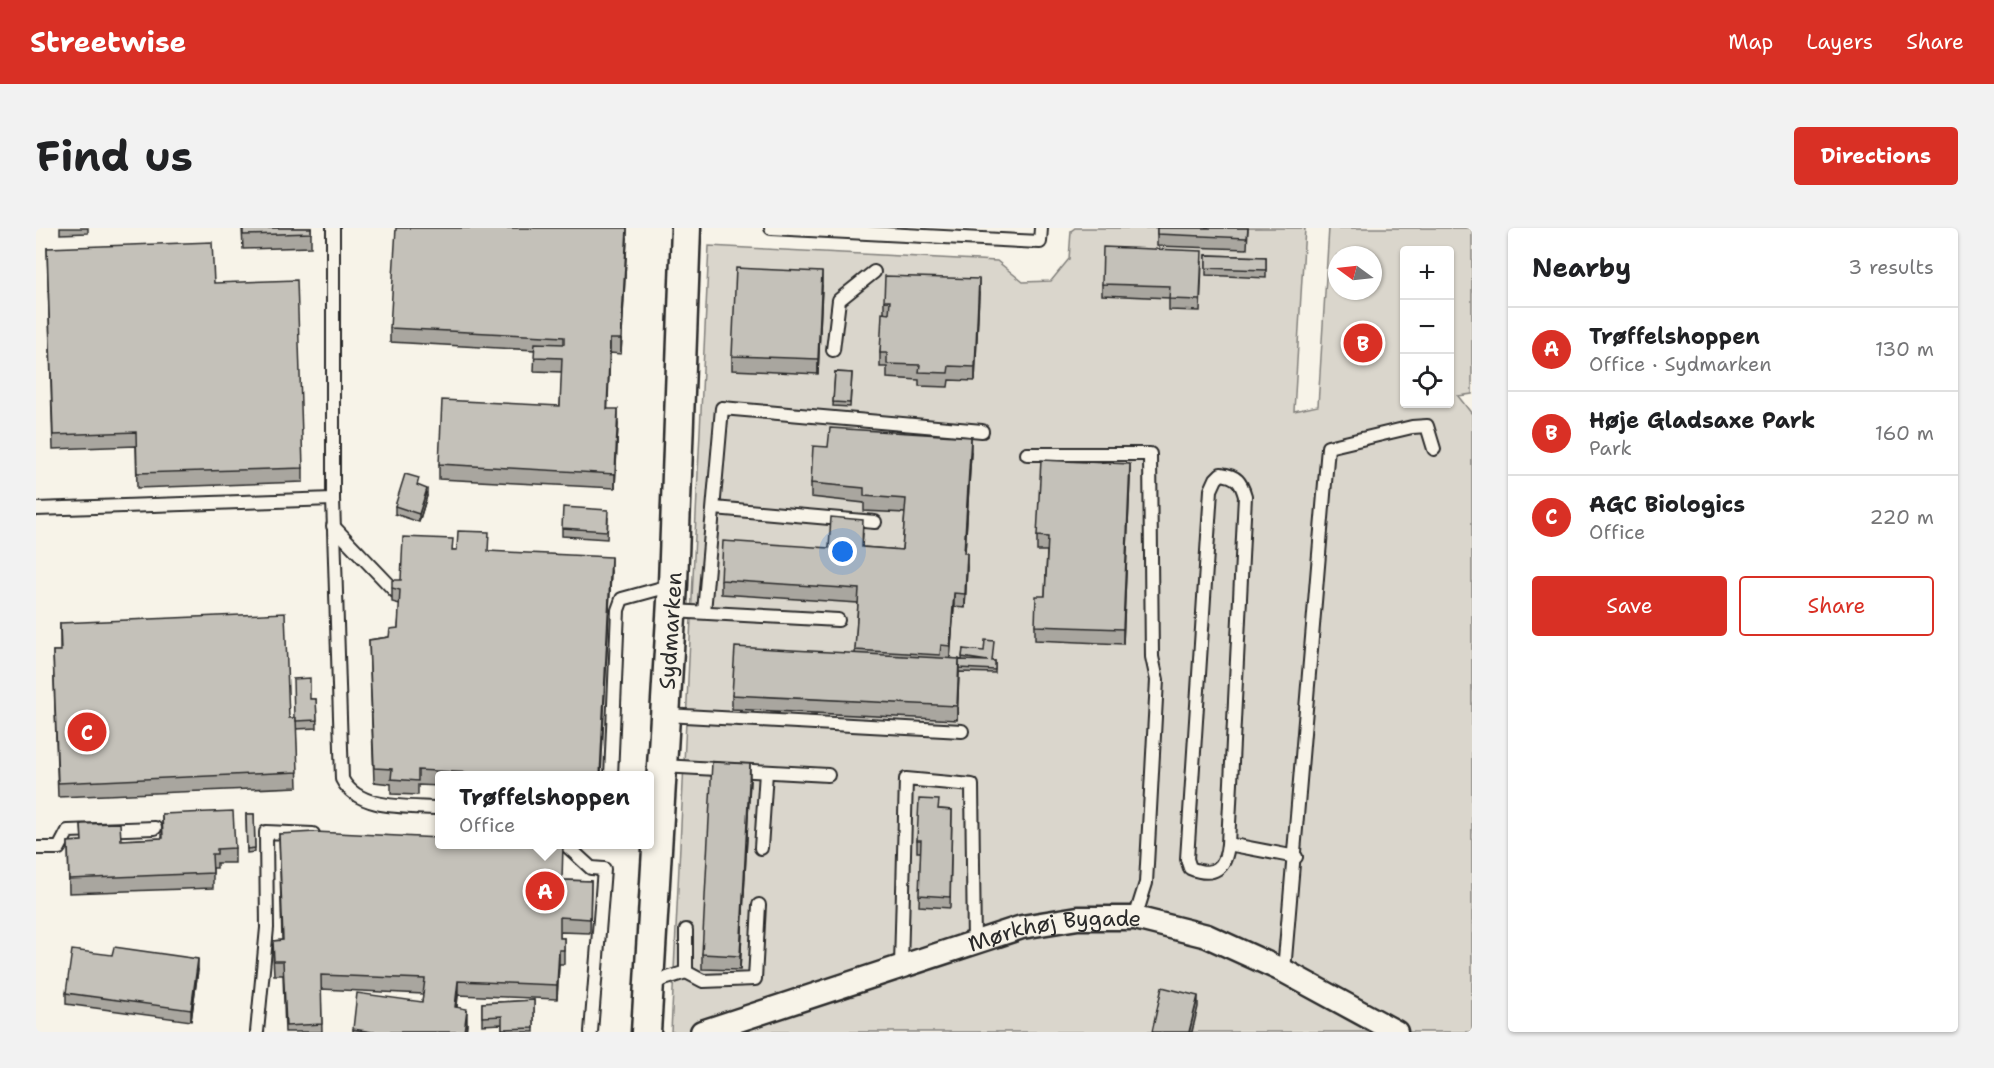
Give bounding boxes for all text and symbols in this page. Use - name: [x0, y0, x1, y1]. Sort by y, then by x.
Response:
- text: Streetwise: [30, 23, 186, 61]
- text: Map: [1728, 28, 1773, 56]
- text: Layers: [1806, 28, 1873, 56]
- text: Share: [1906, 28, 1964, 56]
- button: Directions: [1794, 127, 1958, 185]
- text: Find us: [36, 128, 193, 184]
- north arrow: [1328, 246, 1382, 300]
- map controls: [1400, 246, 1454, 408]
- button: +: [1400, 246, 1454, 300]
- text: Nearby: [1532, 250, 1631, 285]
- text: 3 results: [1848, 254, 1934, 280]
- button: −: [1400, 300, 1454, 354]
- pin: B: [1344, 320, 1382, 366]
- text: Trøffelshoppen: [1589, 322, 1760, 351]
- text: A: [1544, 336, 1559, 362]
- text: 130 m: [1875, 336, 1934, 362]
- text: Office · Sydmarken: [1589, 351, 1771, 377]
- button: locate: [1400, 354, 1454, 408]
- text: Høje Gladsaxe Park: [1589, 406, 1815, 435]
- text: B: [1545, 420, 1558, 446]
- text: 160 m: [1875, 420, 1934, 446]
- text: Park: [1589, 435, 1632, 461]
- text: AGC Biologics: [1589, 490, 1745, 519]
- text: C: [1545, 504, 1558, 530]
- text: 220 m: [1870, 504, 1934, 530]
- text: Office: [1589, 519, 1645, 545]
- your location: [828, 537, 857, 566]
- street label: Sydmarken: [652, 571, 688, 690]
- button: Save: [1532, 576, 1727, 636]
- button: Share: [1739, 576, 1934, 636]
- pin: C: [68, 710, 106, 754]
- popup: [435, 771, 654, 849]
- text: Trøffelshoppen: [459, 783, 630, 812]
- text: Office: [459, 812, 515, 838]
- pin: A: [526, 868, 564, 914]
- street label: Mørkhøj Bygade: [964, 903, 1145, 958]

